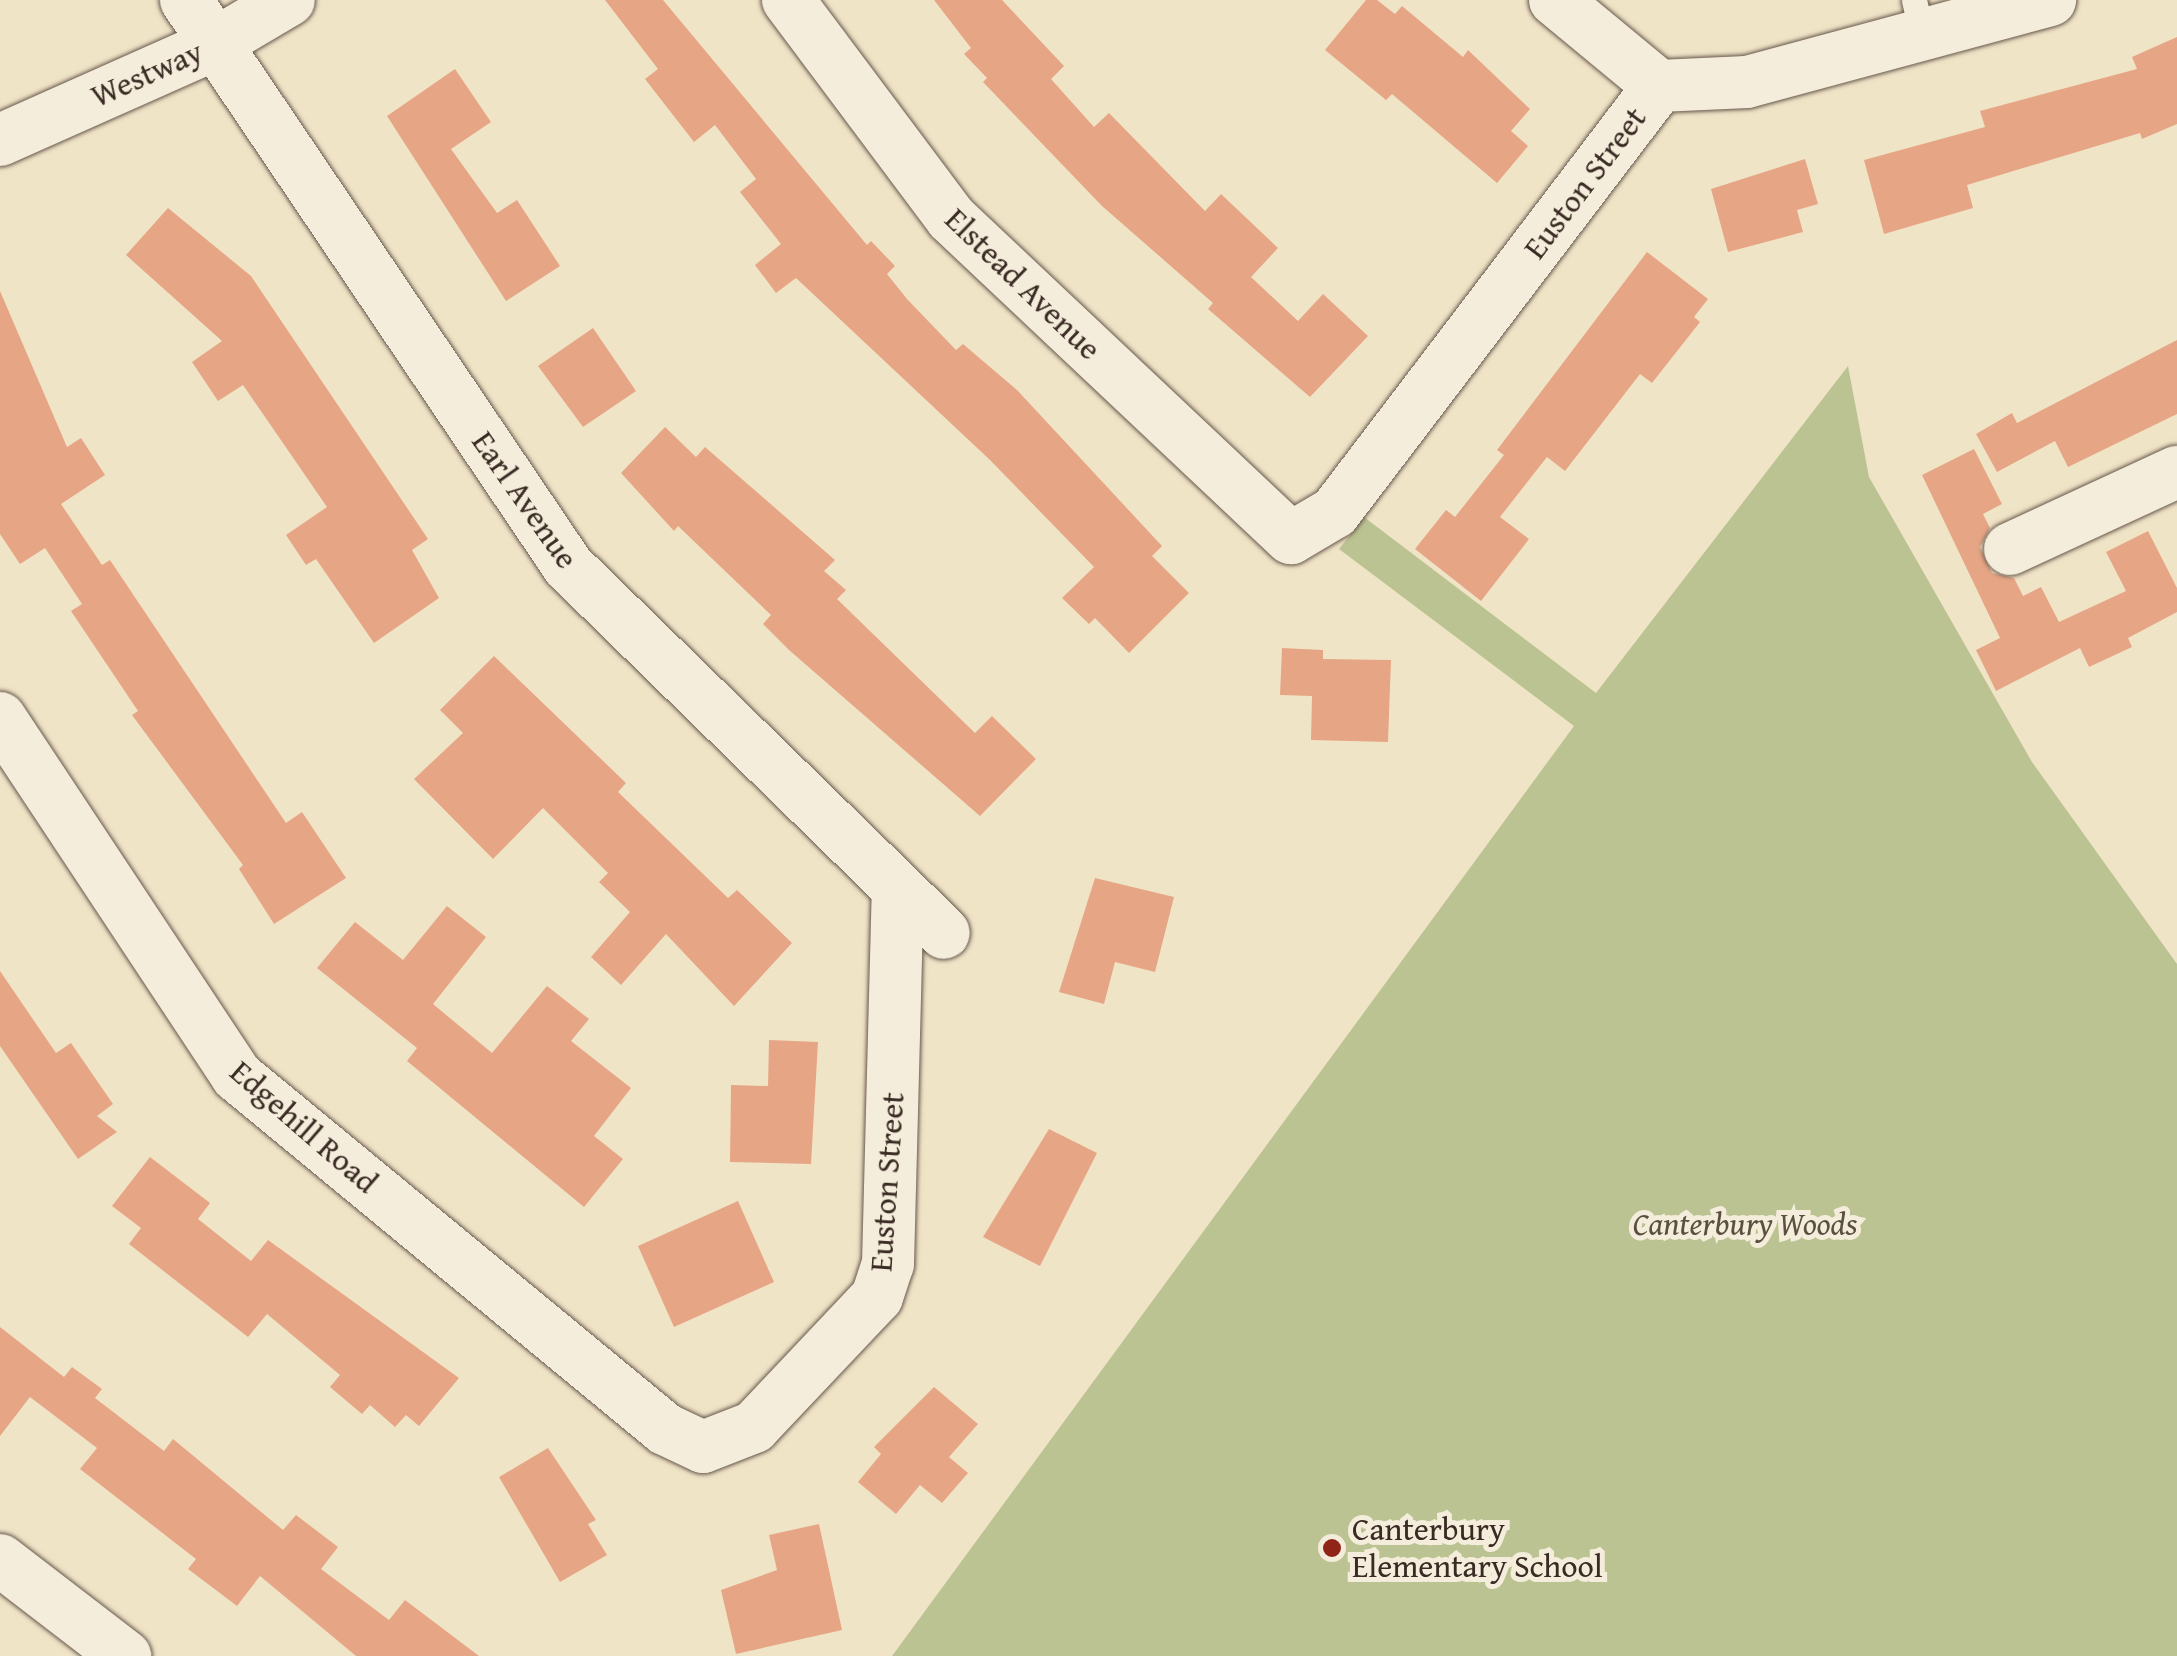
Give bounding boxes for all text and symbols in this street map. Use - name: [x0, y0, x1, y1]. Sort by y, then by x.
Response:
- street label: Westway: [85, 32, 209, 116]
- street label: Euston Street: [1516, 100, 1654, 266]
- street label: Elstead Avenue: [937, 200, 1109, 368]
- street label: Earl Avenue: [464, 424, 586, 576]
- street label: Edgehill Road: [222, 1052, 386, 1202]
- street label: Euston Street: [862, 1091, 912, 1273]
- park label: Canterbury Woods: [1633, 1205, 1857, 1243]
- place label: Canterbury Elementary School: [1352, 1511, 1603, 1586]
- marker: Canterbury Elementary School: [1321, 1537, 1343, 1559]

